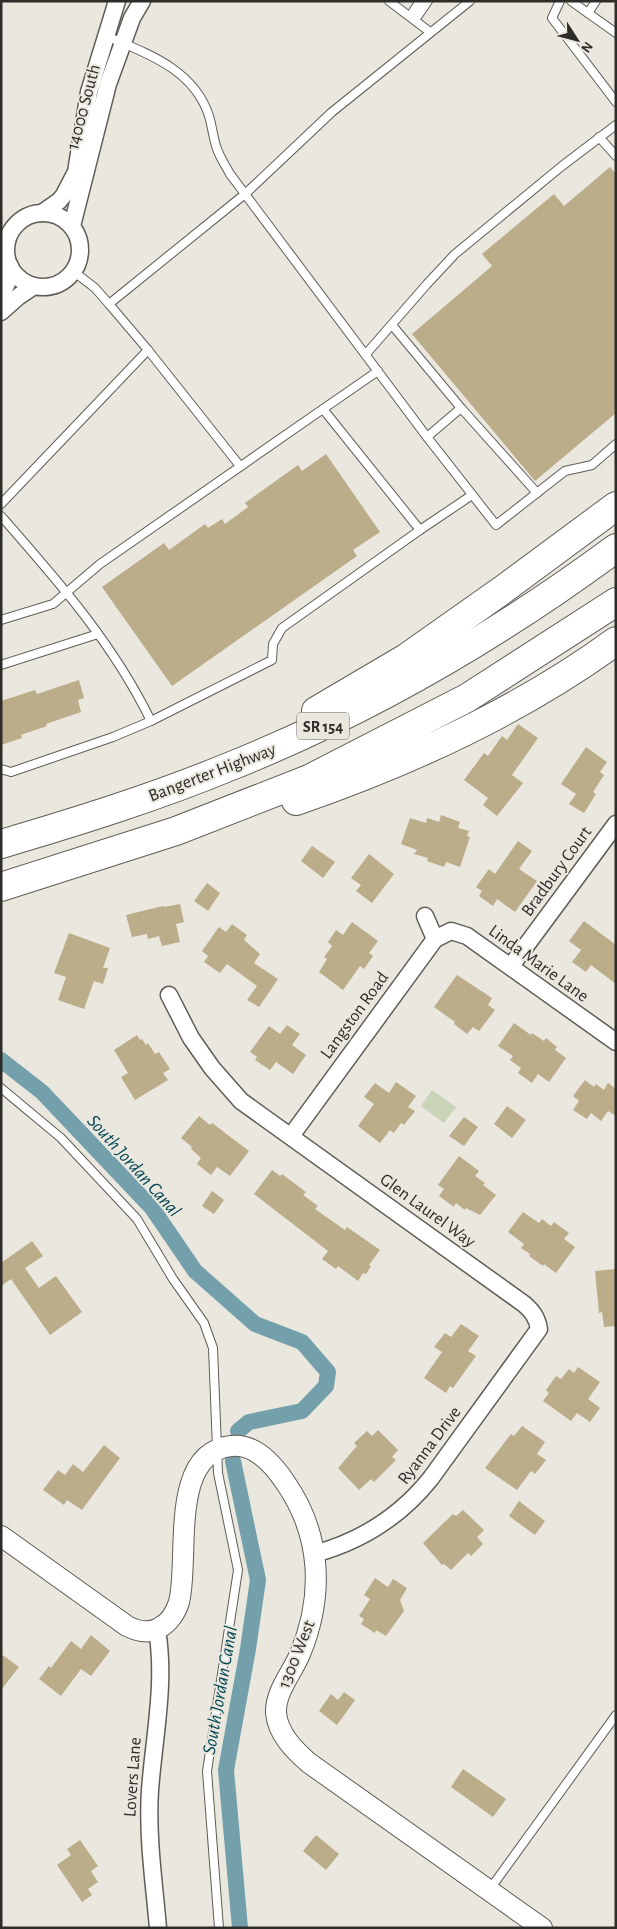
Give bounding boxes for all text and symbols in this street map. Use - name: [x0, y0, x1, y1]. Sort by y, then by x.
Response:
- north arrow: [552, 15, 602, 65]
- text: N: [578, 39, 595, 55]
- street label: 14000 South: [64, 63, 104, 152]
- road number: SR 154: [297, 712, 349, 739]
- street label: Bangerter Highway: [146, 740, 279, 805]
- street label: Bradbury Court: [518, 823, 595, 920]
- street label: Linda Marie Lane: [485, 922, 592, 1006]
- street label: Langston Road: [317, 969, 392, 1062]
- water label: South Jordan Canal: [83, 1111, 185, 1221]
- street label: Glen Laurel Way: [376, 1170, 479, 1251]
- street label: Ryanna Drive: [395, 1403, 465, 1488]
- street label: 1300 West: [275, 1618, 319, 1691]
- water label: South Jordan Canal: [200, 1624, 241, 1756]
- street label: Lovers Lane: [121, 1736, 145, 1818]

